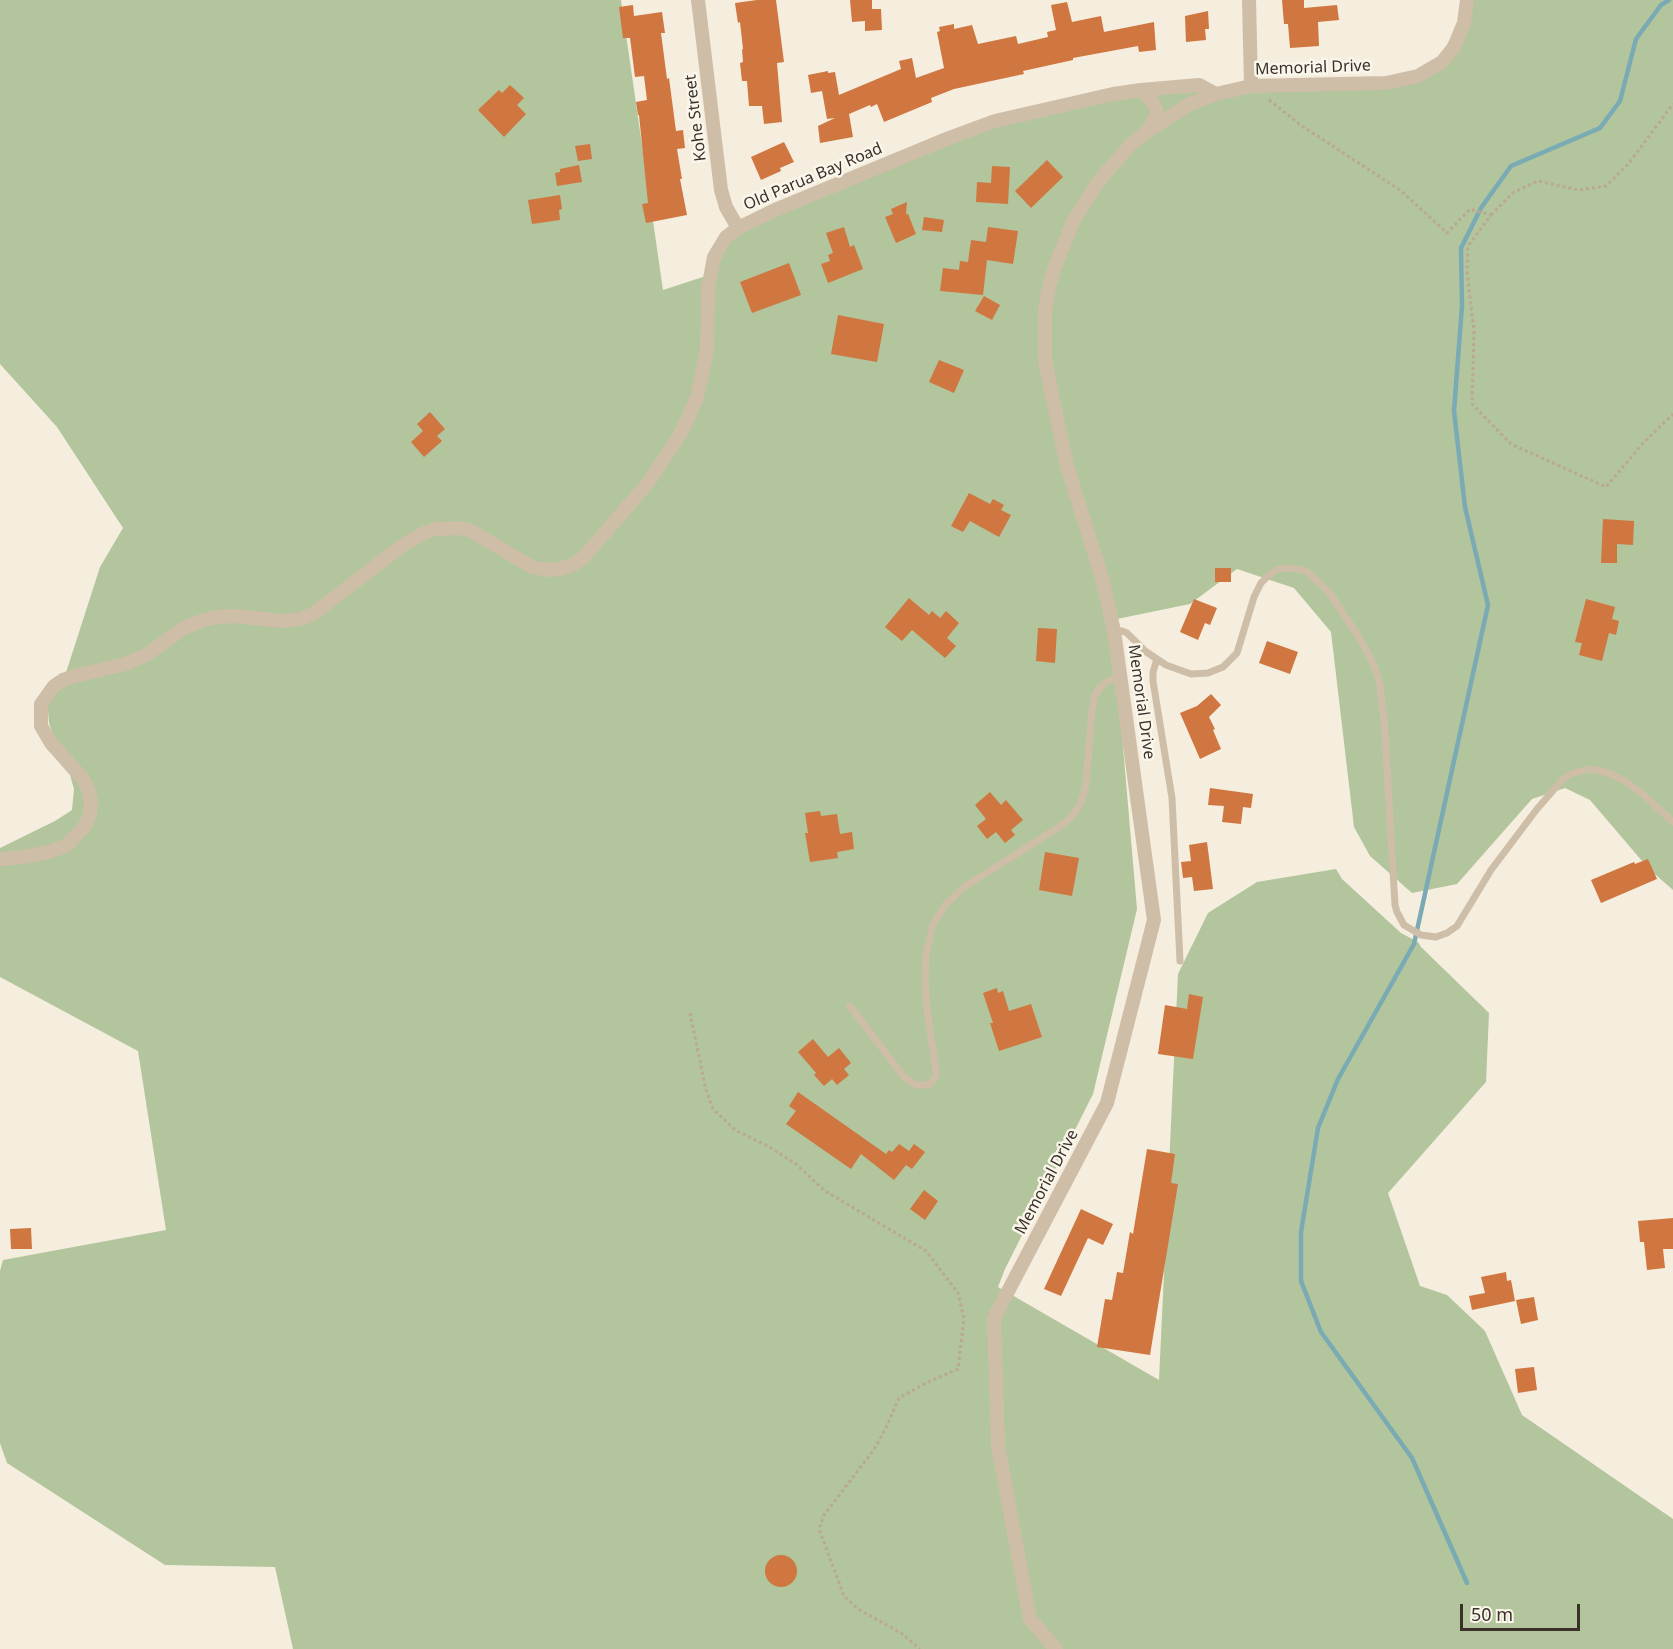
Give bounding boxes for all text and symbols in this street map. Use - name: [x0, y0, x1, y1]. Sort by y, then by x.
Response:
- street label: Memorial Drive: [1255, 56, 1371, 80]
- street label: Kohe Street: [681, 73, 711, 163]
- street label: Old Parua Bay Road: [741, 139, 885, 215]
- street label: Memorial Drive: [1123, 643, 1159, 761]
- street label: Memorial Drive: [1011, 1126, 1083, 1238]
- scale bar: [1463, 1592, 1583, 1630]
- text: 50 m: [1471, 1602, 1513, 1626]

